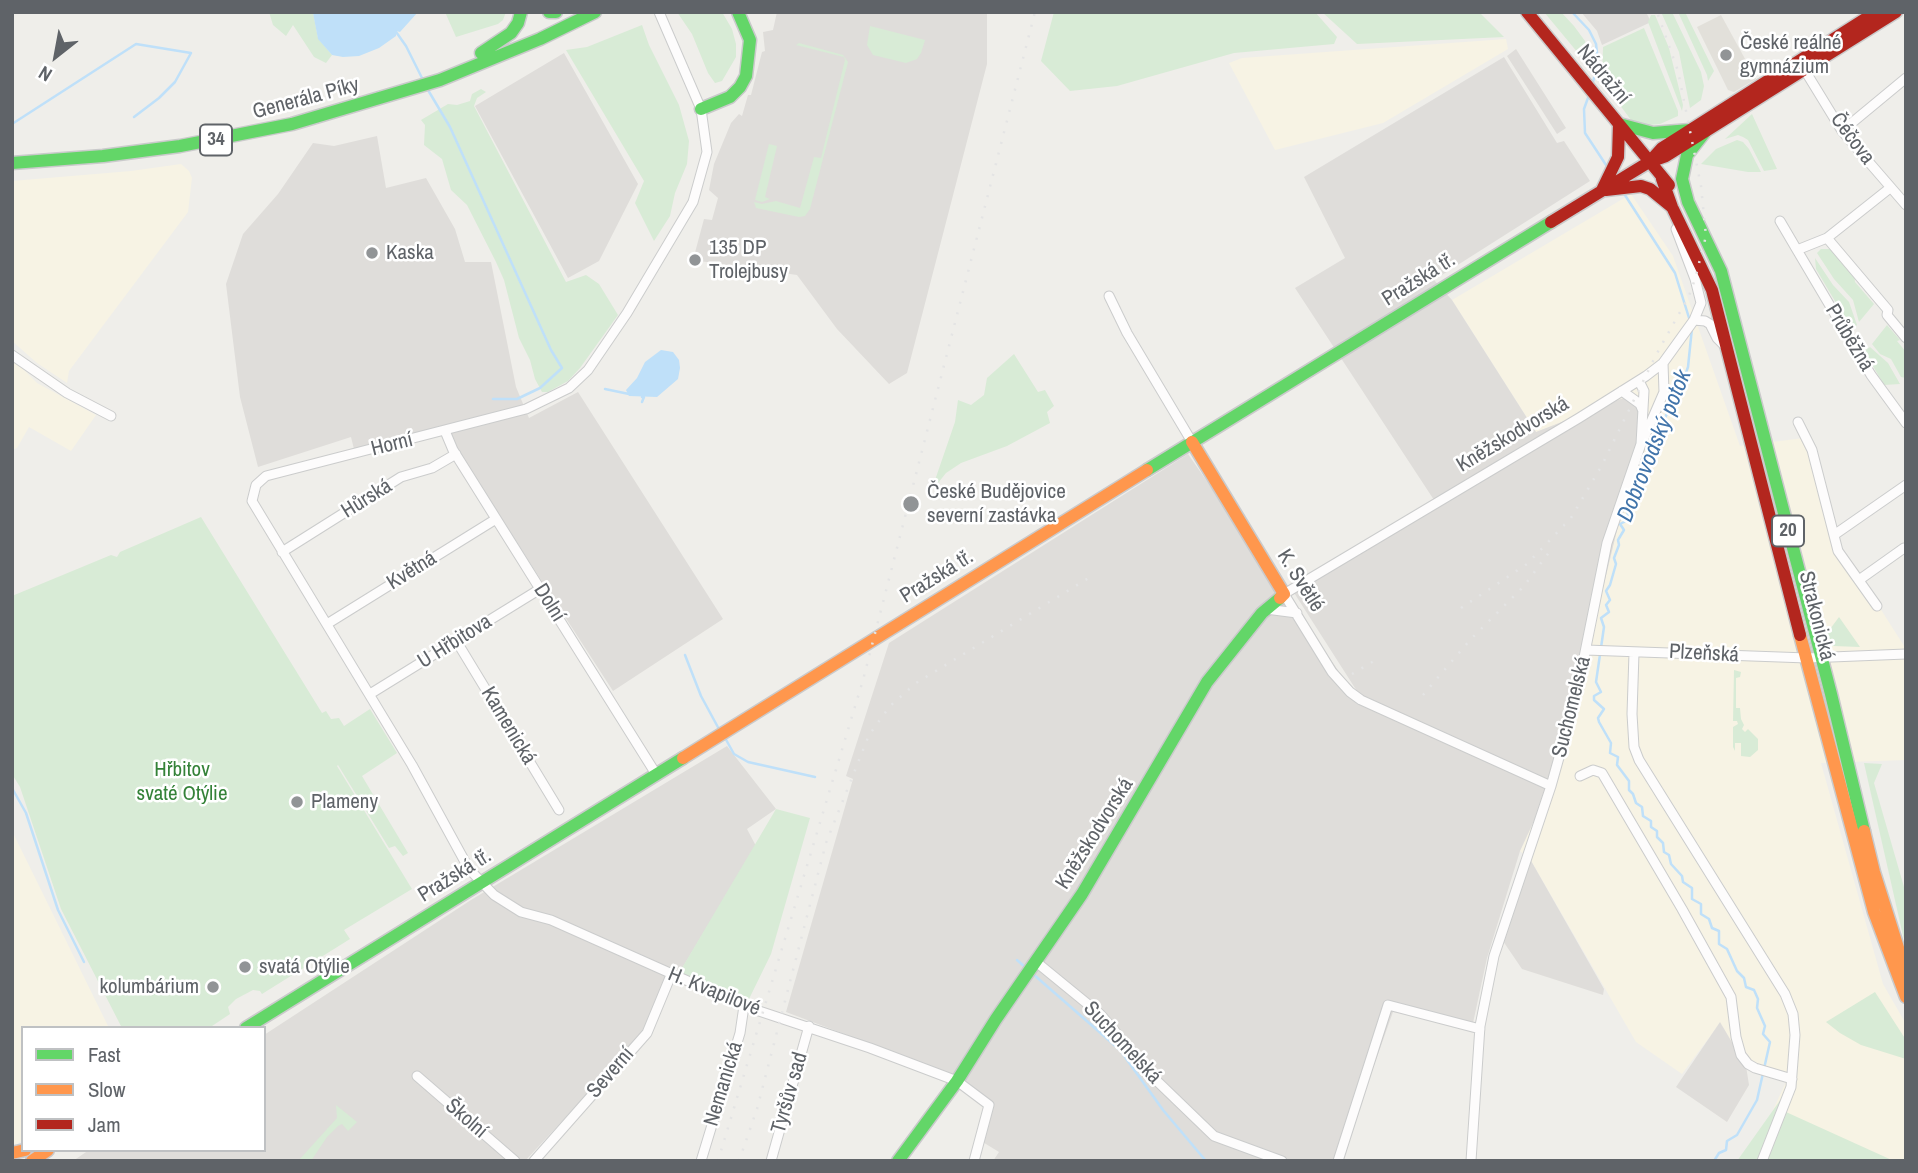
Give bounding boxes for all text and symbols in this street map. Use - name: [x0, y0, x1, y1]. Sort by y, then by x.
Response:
- north arrow: [21, 21, 91, 91]
- place label: České reálné gymnázium: [1740, 30, 1841, 80]
- street label: Nádražní: [1571, 40, 1635, 110]
- marker: České reálné gymnázium: [1718, 47, 1734, 63]
- text: N: [34, 60, 57, 88]
- street label: Generála Píky: [250, 73, 362, 125]
- street label: Čéčova: [1824, 108, 1880, 170]
- road number: 34: [200, 124, 232, 156]
- place label: 135 DP Trolejbusy: [709, 235, 788, 285]
- place label: Kaska: [386, 240, 434, 266]
- marker: Kaska: [364, 245, 380, 261]
- street label: Pražská tř.: [1378, 248, 1460, 312]
- marker: 135 DP Trolejbusy: [687, 252, 703, 268]
- street label: Průběžná: [1819, 300, 1879, 376]
- water label: Dobrovodský potok: [1612, 366, 1698, 526]
- street label: Kněžskodvorská: [1452, 392, 1574, 478]
- street label: Horní: [369, 428, 415, 462]
- street label: Hůrská: [337, 474, 397, 524]
- place label: České Budějovice severní zastávka: [927, 479, 1066, 529]
- marker: České Budějovice severní zastávka: [901, 494, 921, 514]
- road number: 20: [1772, 516, 1804, 546]
- street label: Pražská tř.: [896, 545, 978, 609]
- street label: K. Světlé: [1271, 545, 1329, 617]
- street label: Květná: [383, 546, 441, 596]
- street label: Strakonická: [1793, 569, 1839, 663]
- street label: Dolní: [528, 579, 570, 627]
- street label: U Hřbitova: [413, 610, 497, 674]
- street label: Plzeňská: [1668, 640, 1740, 668]
- street label: Suchomelská: [1547, 654, 1597, 760]
- street label: Kamenická: [475, 683, 541, 769]
- park label: Hřbitov svaté Otýlie: [137, 757, 227, 807]
- street label: Kněžskodvorská: [1051, 774, 1139, 894]
- place label: Plameny: [311, 789, 378, 815]
- marker: Plameny: [289, 794, 305, 810]
- street label: Pražská tř.: [414, 844, 496, 908]
- place label: svatá Otýlie: [259, 954, 350, 980]
- marker: svatá Otýlie: [237, 959, 253, 975]
- street label: H. Kvapilové: [664, 962, 764, 1022]
- place label: kolumbárium: [99, 974, 199, 1000]
- marker: kolumbárium: [205, 979, 221, 995]
- street label: Suchomelská: [1078, 997, 1166, 1089]
- legend: [21, 1026, 266, 1152]
- street label: Nemanická: [699, 1039, 749, 1129]
- text: Fast: [88, 1040, 121, 1069]
- street label: Severní: [582, 1042, 640, 1104]
- street label: Tyršův sad: [766, 1050, 814, 1136]
- text: Slow: [88, 1075, 125, 1104]
- street label: Školní: [440, 1094, 492, 1144]
- text: Jam: [88, 1110, 121, 1139]

